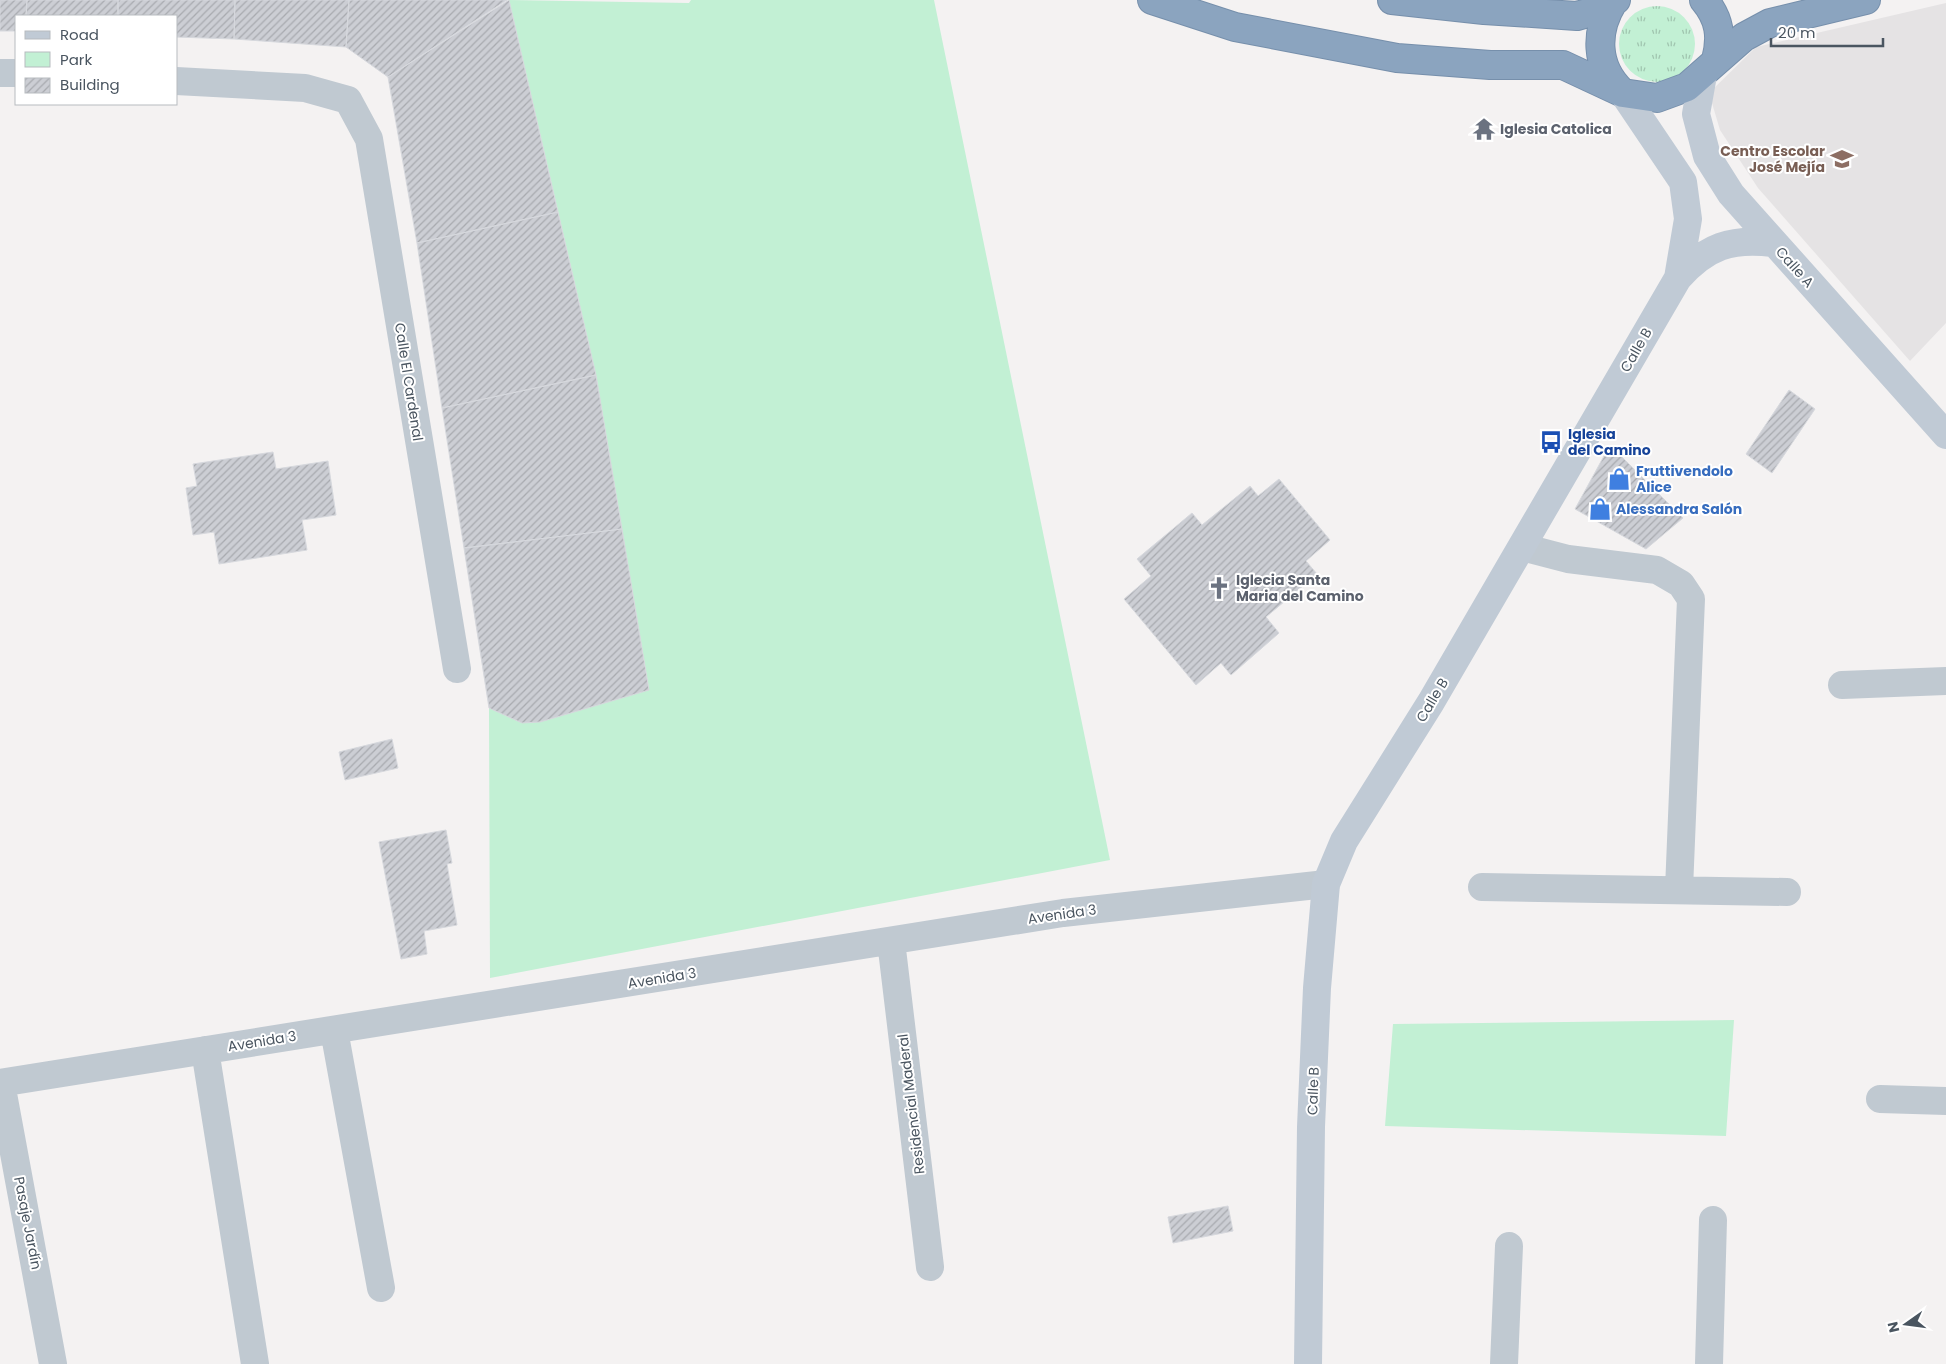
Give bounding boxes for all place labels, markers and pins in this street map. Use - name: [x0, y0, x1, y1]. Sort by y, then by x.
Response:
- temple icon: Iglesia Catolica: [1471, 116, 1497, 142]
- place label: Iglesia Catolica: [1500, 119, 1612, 139]
- place label: Centro Escolar José Mejía: [1720, 141, 1825, 177]
- school or university icon: Centro Escolar José Mejía: [1829, 146, 1855, 172]
- place label: Iglesia del Camino: [1568, 424, 1651, 460]
- bus stop icon: Iglesia del Camino: [1538, 429, 1564, 455]
- place label: Fruttivendolo Alice: [1636, 461, 1733, 497]
- shop icon: Fruttivendolo Alice: [1606, 466, 1632, 492]
- shop icon: Alessandra Salón: [1587, 496, 1613, 522]
- place label: Alessandra Salón: [1616, 499, 1742, 519]
- place label: Iglecia Santa Maria del Camino: [1236, 570, 1364, 606]
- church icon: Iglecia Santa Maria del Camino: [1206, 575, 1232, 601]

